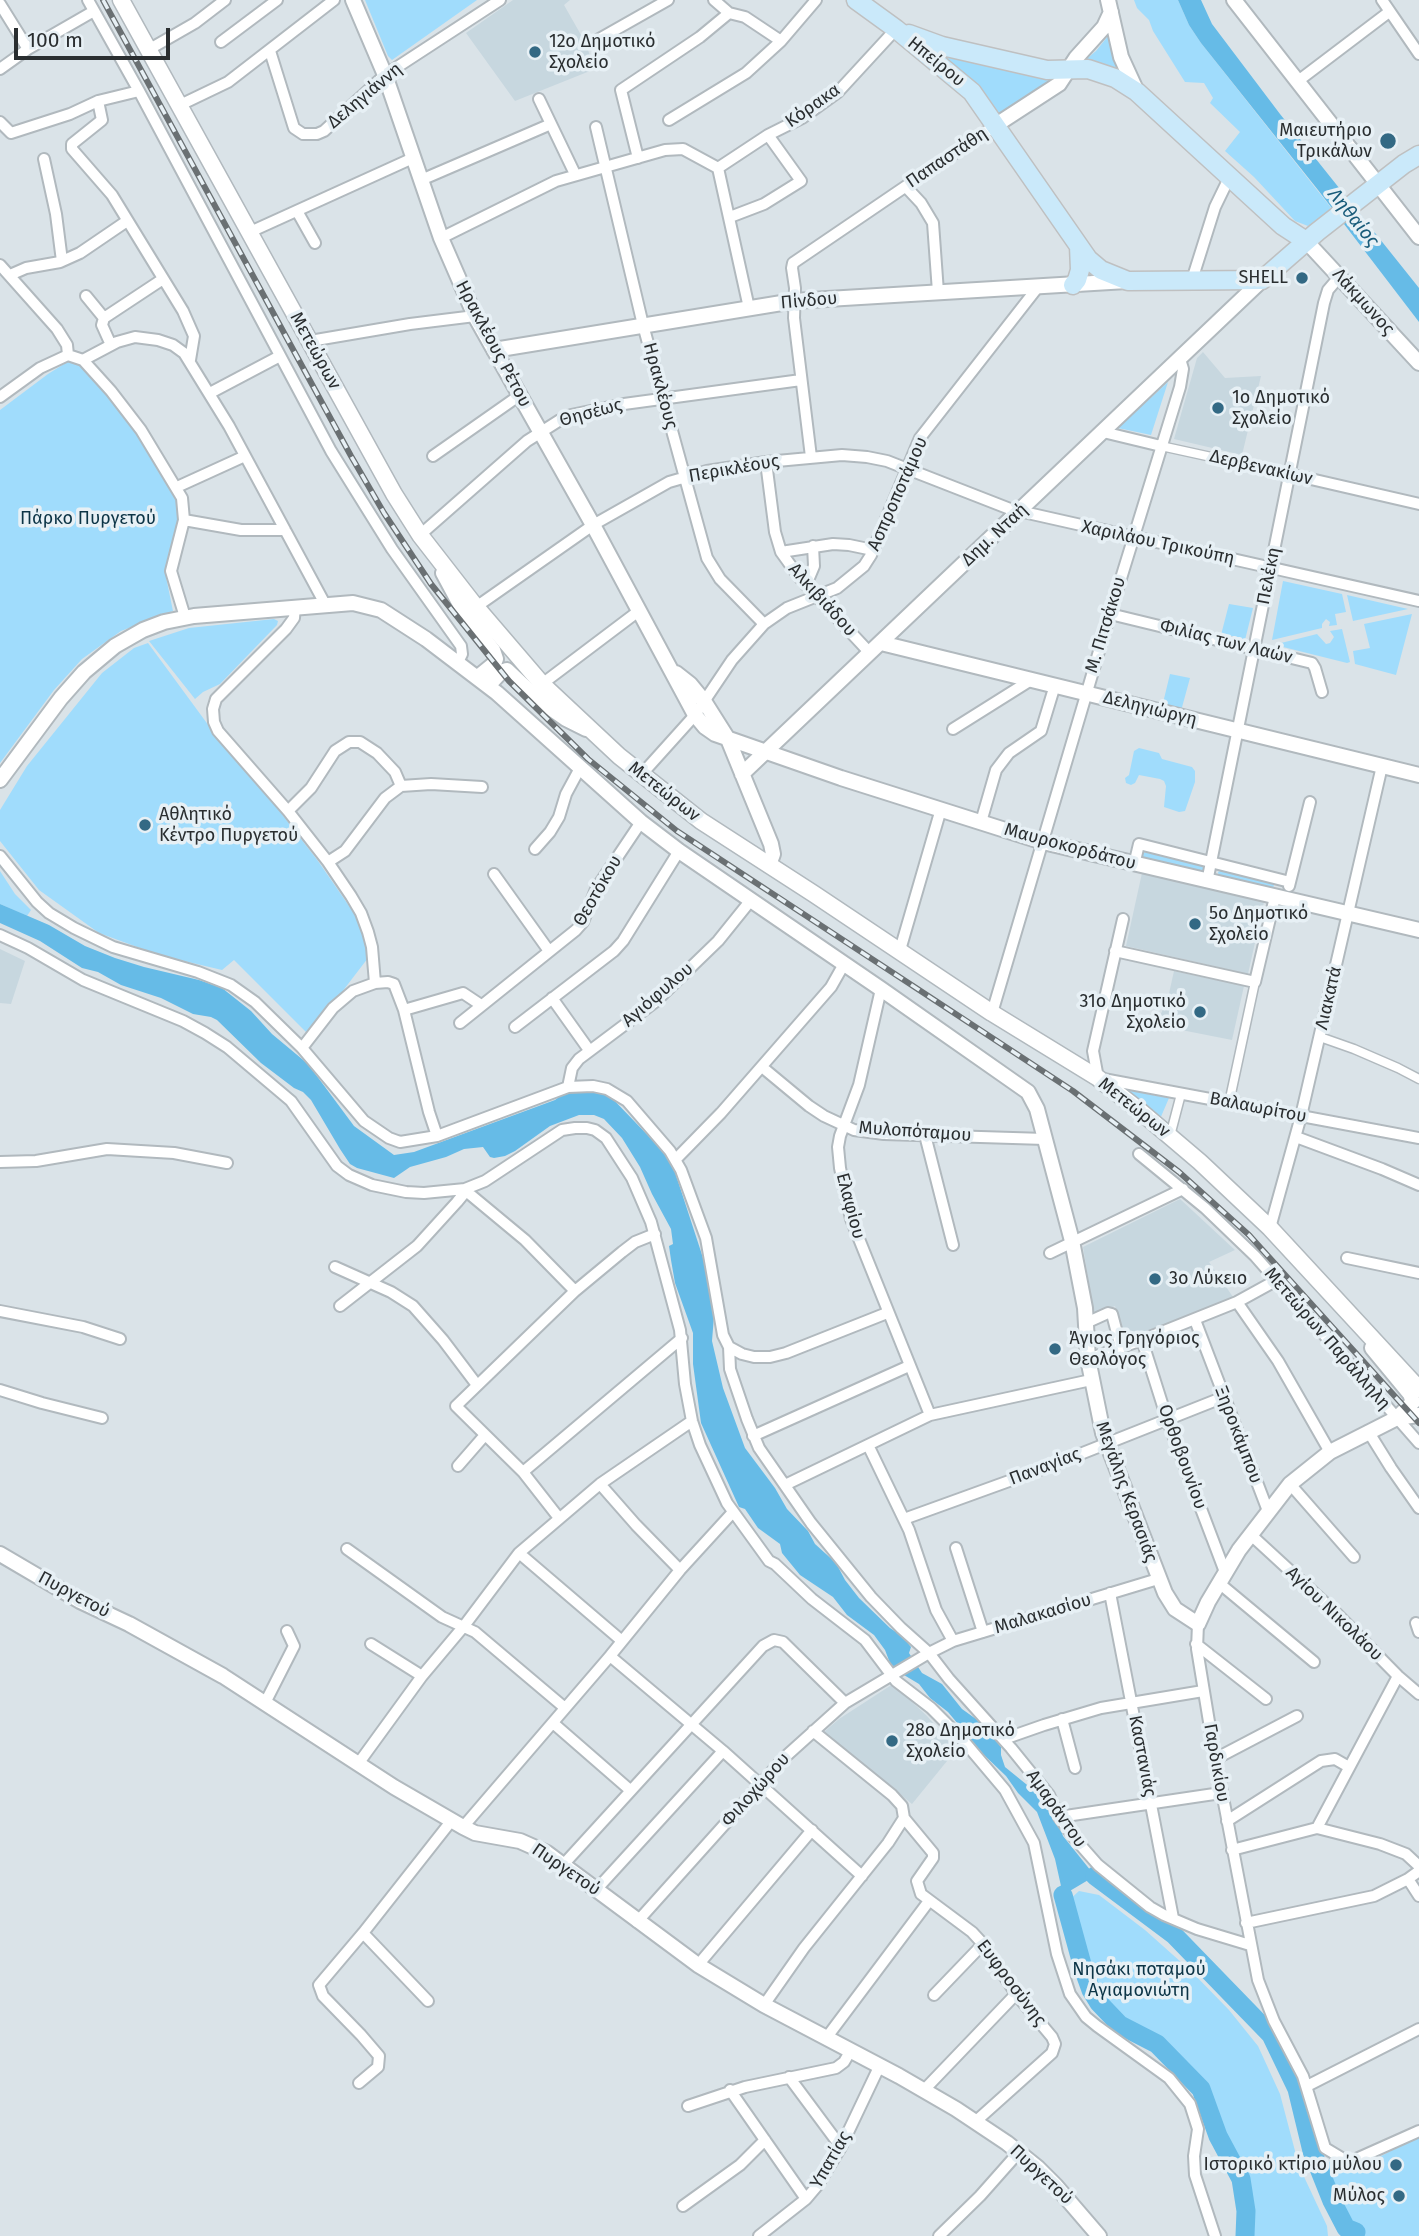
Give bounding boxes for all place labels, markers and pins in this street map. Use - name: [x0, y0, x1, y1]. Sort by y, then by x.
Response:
- place label: 12ο Δημοτικό Σχολείο: [549, 31, 655, 74]
- marker: 12ο Δημοτικό Σχολείο: [527, 44, 543, 60]
- place label: Μαιευτήριο Τρικάλων: [1279, 120, 1372, 162]
- marker: Μαιευτήριο Τρικάλων: [1378, 131, 1398, 151]
- place label: SHELL: [1238, 267, 1288, 289]
- marker: SHELL: [1294, 270, 1310, 286]
- place label: 1ο Δημοτικό Σχολείο: [1232, 387, 1330, 430]
- marker: 1ο Δημοτικό Σχολείο: [1210, 400, 1226, 416]
- place label: Αθλητικό Κέντρο Πυργετού: [159, 804, 298, 846]
- marker: Αθλητικό Κέντρο Πυργετού: [137, 817, 153, 833]
- place label: 5ο Δημοτικό Σχολείο: [1209, 903, 1308, 946]
- marker: 5ο Δημοτικό Σχολείο: [1187, 916, 1203, 932]
- place label: 31ο Δημοτικό Σχολείο: [1080, 991, 1186, 1034]
- marker: 31ο Δημοτικό Σχολείο: [1192, 1004, 1208, 1020]
- place label: 3ο Λύκειο: [1169, 1268, 1247, 1290]
- marker: 3ο Λύκειο: [1147, 1271, 1163, 1287]
- place label: Άγιος Γρηγόριος Θεολόγος: [1069, 1328, 1199, 1370]
- marker: Άγιος Γρηγόριος Θεολόγος: [1047, 1341, 1063, 1357]
- place label: 28ο Δημοτικό Σχολείο: [906, 1720, 1015, 1762]
- marker: 28ο Δημοτικό Σχολείο: [884, 1733, 900, 1749]
- place label: Ιστορικό κτίριο μύλου: [1204, 2154, 1382, 2176]
- marker: Ιστορικό κτίριο μύλου: [1388, 2157, 1404, 2173]
- place label: Μύλος: [1333, 2185, 1385, 2207]
- marker: Μύλος: [1391, 2188, 1407, 2204]

